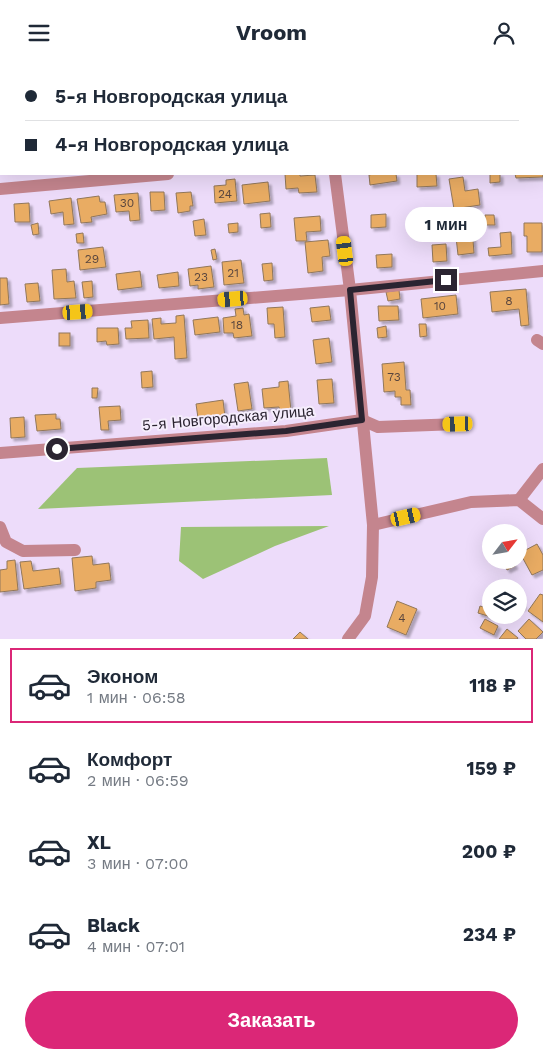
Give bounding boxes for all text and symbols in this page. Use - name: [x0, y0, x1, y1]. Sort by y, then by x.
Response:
- icon: menu: [25, 19, 53, 47]
- icon: person: [490, 19, 518, 47]
- text: Vroom: [236, 20, 307, 45]
- text: 5-я Новгородская улица: [55, 85, 287, 108]
- text: 4-я Новгородская улица: [55, 133, 289, 156]
- house number: 24: [218, 187, 232, 201]
- house number: 30: [120, 196, 134, 210]
- callout: 1 мин: [405, 207, 487, 243]
- text: 1 мин: [425, 215, 467, 234]
- car: [335, 235, 354, 267]
- house number: 29: [85, 252, 99, 266]
- house number: 21: [227, 266, 239, 280]
- route end: [435, 269, 457, 291]
- house number: 23: [194, 270, 208, 284]
- car: [217, 290, 248, 308]
- house number: 8: [505, 294, 513, 308]
- house number: 10: [434, 299, 446, 313]
- car: [62, 303, 93, 321]
- house number: 18: [231, 318, 243, 332]
- house number: 73: [387, 370, 401, 384]
- street label: 5-я Новгородская улица: [141, 401, 315, 434]
- car: [442, 416, 473, 432]
- route start: [46, 438, 68, 460]
- car: [389, 506, 422, 528]
- north arrow: [482, 524, 528, 569]
- map controls: [482, 524, 527, 624]
- button: layers: [482, 579, 527, 624]
- house number: 4: [398, 611, 406, 625]
- icon: car: [27, 663, 72, 708]
- text: Эконом: [87, 665, 158, 688]
- text: 118 ₽: [469, 674, 516, 697]
- text: 1 мин · 06:58: [87, 688, 186, 707]
- icon: car: [27, 746, 72, 791]
- text: Комфорт: [87, 748, 172, 771]
- text: 159 ₽: [467, 757, 516, 780]
- text: 2 мин · 06:59: [87, 771, 189, 790]
- icon: car: [27, 829, 72, 874]
- text: XL: [87, 831, 111, 854]
- text: 200 ₽: [462, 840, 516, 863]
- text: 3 мин · 07:00: [87, 854, 188, 873]
- icon: car: [27, 912, 72, 957]
- text: Black: [87, 914, 140, 937]
- text: 234 ₽: [463, 923, 516, 946]
- text: 4 мин · 07:01: [87, 937, 185, 956]
- button: Заказать: [25, 991, 518, 1049]

